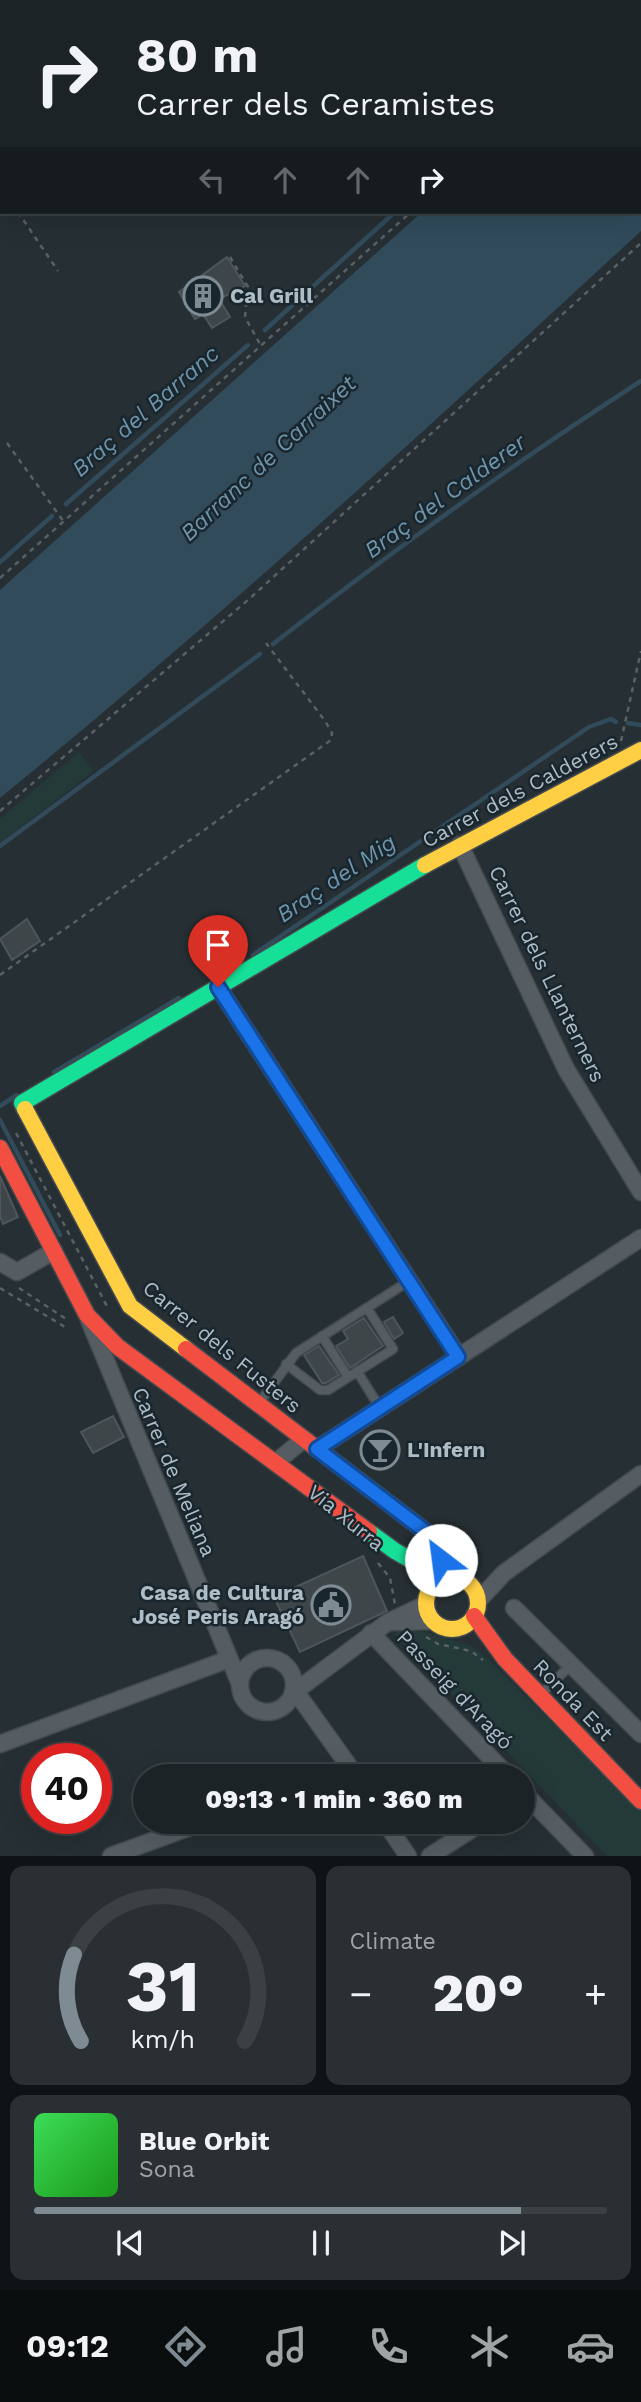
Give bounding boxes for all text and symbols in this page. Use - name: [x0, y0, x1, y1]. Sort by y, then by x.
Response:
- text: 80 m: [136, 26, 258, 84]
- icon: right: [21, 28, 112, 119]
- text: Carrer dels Ceramistes: [136, 85, 495, 123]
- icon: left: [193, 161, 231, 199]
- icon: ahead: [266, 161, 304, 199]
- icon: ahead: [339, 161, 377, 199]
- icon: right: [412, 161, 450, 199]
- building icon: Cal Grill: [182, 275, 224, 317]
- place label: Cal Grill: [230, 283, 313, 308]
- water label: Braç del Barranc: [66, 340, 225, 482]
- water label: Barranc de Carraixet: [175, 370, 362, 547]
- water label: Braç del Calderer: [359, 428, 532, 564]
- street label: Carrer dels Calderers: [418, 728, 622, 853]
- water label: Braç del Mig: [271, 829, 401, 928]
- street label: Carrer dels Llanterners: [484, 861, 611, 1086]
- pin: [188, 915, 248, 987]
- icon: arrive: [199, 926, 237, 964]
- street label: Carrer dels Fusters: [138, 1275, 307, 1418]
- street label: Carrer de Meliana: [127, 1383, 221, 1560]
- bar icon: L'Infern: [359, 1429, 401, 1471]
- place label: L'Infern: [407, 1437, 485, 1462]
- street label: Via Xurra: [303, 1479, 390, 1556]
- position arrow: [404, 1523, 478, 1597]
- place label: Casa de Cultura José Peris Aragó: [132, 1580, 305, 1629]
- public building icon: Casa de Cultura José Peris Aragó: [310, 1584, 352, 1626]
- street label: Passeig d'Aragó: [392, 1625, 519, 1755]
- street label: Ronda Est: [528, 1653, 619, 1746]
- speed limit sign: 40: [21, 1743, 112, 1834]
- text: 09:13 · 1 min · 360 m: [205, 1784, 463, 1814]
- text: Climate: [350, 1928, 436, 1955]
- text: 31: [125, 1944, 200, 2030]
- text: 20°: [432, 1963, 524, 2024]
- text: −: [350, 1972, 372, 2016]
- text: +: [584, 1972, 607, 2016]
- text: km/h: [131, 2025, 195, 2054]
- text: Blue Orbit: [139, 2126, 269, 2156]
- text: Sona: [139, 2156, 195, 2183]
- icon: previous: [111, 2224, 149, 2262]
- icon: pause: [302, 2224, 340, 2262]
- icon: next: [493, 2224, 531, 2262]
- icon: directions: [161, 2322, 210, 2371]
- icon: music: [262, 2322, 311, 2371]
- icon: phone: [364, 2322, 413, 2371]
- icon: climate: [465, 2322, 514, 2371]
- icon: car: [566, 2322, 615, 2371]
- text: 09:12: [26, 2327, 109, 2365]

